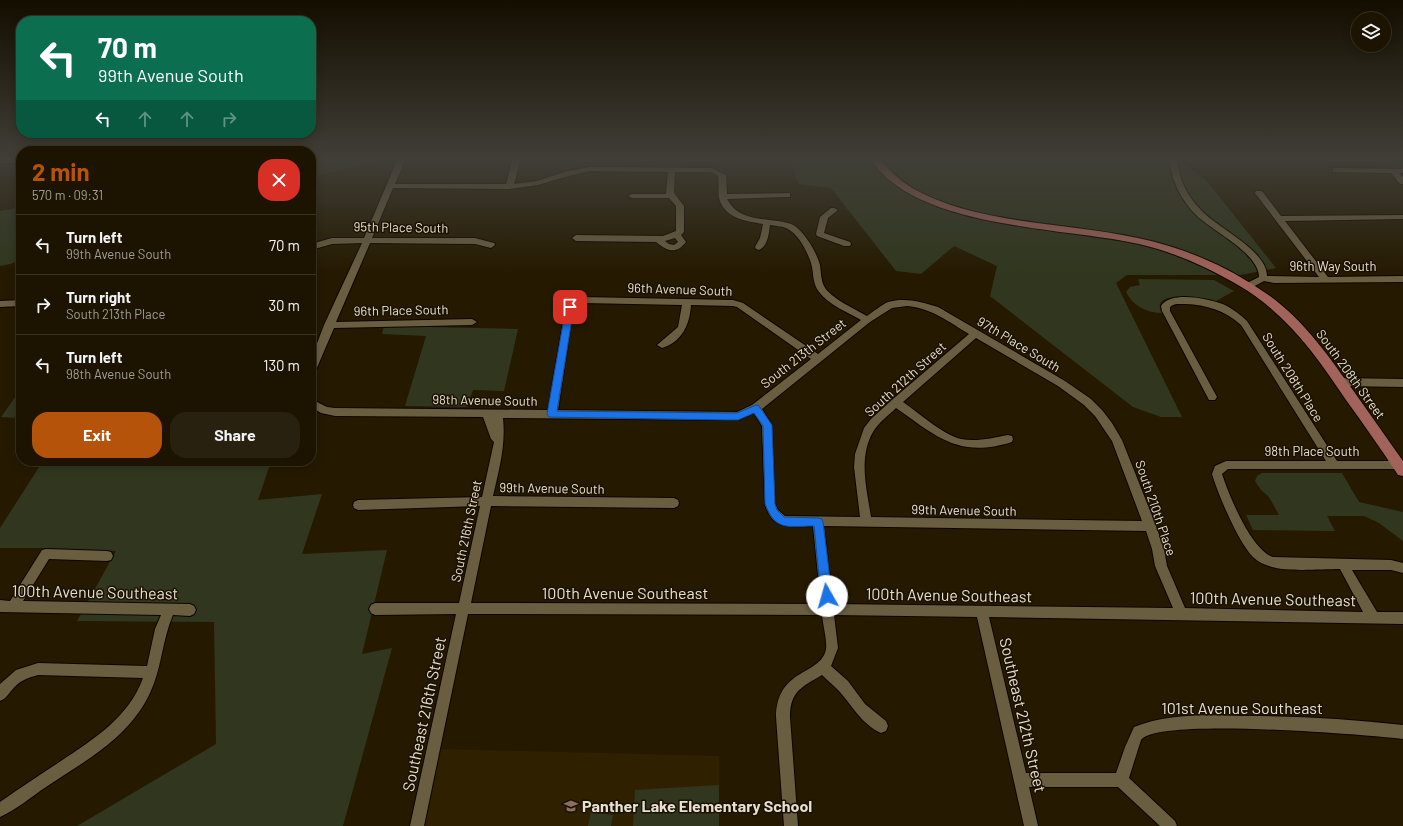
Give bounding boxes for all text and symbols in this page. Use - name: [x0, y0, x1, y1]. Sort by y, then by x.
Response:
- map controls: [1351, 12, 1391, 52]
- button: layers: [1351, 12, 1391, 52]
- text: 70 m: [98, 30, 157, 64]
- icon: left: [32, 32, 84, 84]
- text: 99th Avenue South: [98, 64, 244, 86]
- icon: left: [92, 108, 114, 130]
- icon: ahead: [134, 108, 156, 130]
- icon: ahead: [176, 108, 198, 130]
- icon: right: [218, 108, 240, 130]
- text: 2 min: [32, 157, 90, 186]
- button: close: [258, 159, 300, 201]
- text: 570 m · 09:31: [32, 187, 103, 203]
- street label: 95th Place South: [353, 218, 449, 236]
- text: Turn left: [66, 228, 122, 246]
- icon: left: [32, 234, 54, 256]
- text: 70 m: [269, 236, 300, 254]
- text: 99th Avenue South: [66, 246, 171, 262]
- street label: 96th Way South: [1289, 258, 1377, 274]
- street label: 96th Avenue South: [627, 279, 733, 299]
- text: Turn right: [66, 288, 131, 306]
- pin: [553, 290, 587, 324]
- icon: right: [32, 294, 54, 316]
- text: 30 m: [268, 296, 300, 314]
- icon: arrive: [559, 296, 581, 318]
- street label: 96th Place South: [353, 301, 449, 319]
- text: South 213th Place: [66, 306, 165, 322]
- street label: 97th Place South: [974, 313, 1064, 375]
- street label: South 213th Street: [757, 315, 849, 391]
- street label: South 208th Street: [1313, 326, 1389, 422]
- street label: South 208th Place: [1259, 329, 1327, 425]
- street label: South 212th Street: [861, 338, 949, 420]
- text: Turn left: [66, 348, 122, 366]
- icon: left: [32, 354, 54, 376]
- text: 130 m: [263, 356, 300, 374]
- text: 98th Avenue South: [66, 366, 171, 382]
- street label: 98th Avenue South: [432, 391, 538, 409]
- button: Exit: [32, 412, 162, 458]
- button: Share: [170, 412, 300, 458]
- street label: 98th Place South: [1265, 443, 1359, 459]
- street label: South 210th Place: [1132, 458, 1180, 558]
- street label: South 216th Street: [447, 479, 485, 583]
- street label: 99th Avenue South: [499, 479, 605, 497]
- street label: 99th Avenue South: [911, 501, 1017, 519]
- position arrow: [806, 575, 848, 617]
- street label: 100th Avenue Southeast: [12, 581, 178, 602]
- street label: 100th Avenue Southeast: [542, 583, 708, 602]
- street label: 100th Avenue Southeast: [866, 584, 1032, 605]
- street label: 100th Avenue Southeast: [1190, 588, 1356, 609]
- street label: Southeast 216th Street: [398, 635, 449, 793]
- street label: Southeast 212th Street: [996, 636, 1051, 794]
- street label: 101st Avenue Southeast: [1161, 698, 1323, 717]
- place label: Panther Lake Elementary School: [582, 796, 812, 815]
- school or university icon: Panther Lake Elementary School: [563, 798, 579, 814]

